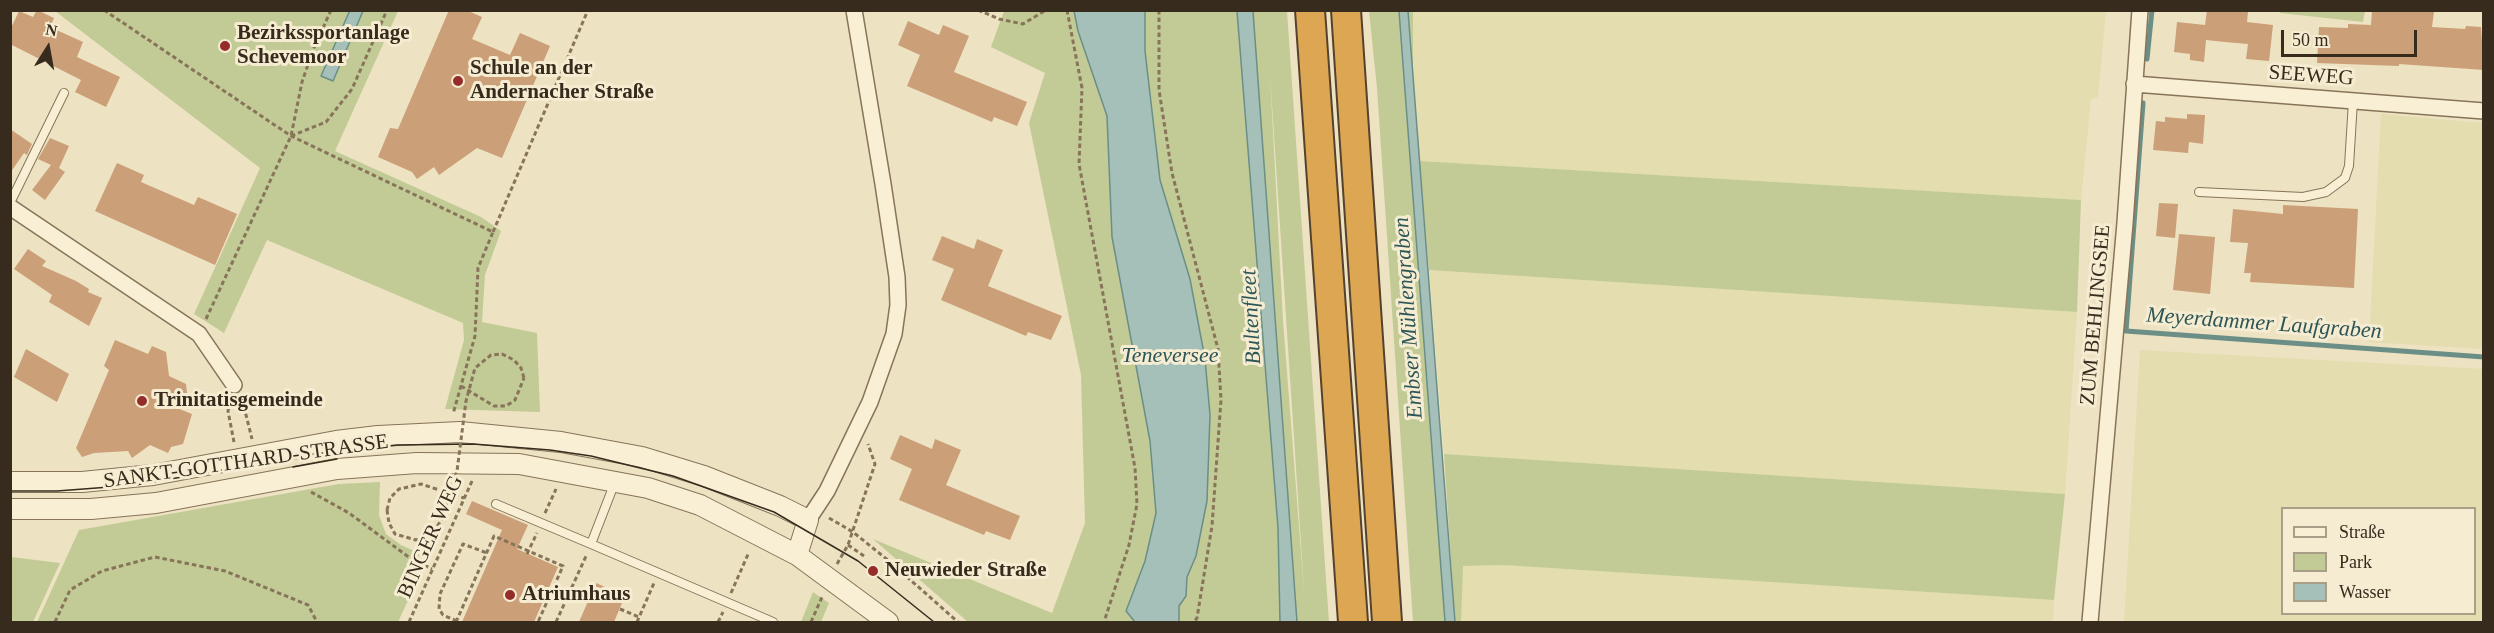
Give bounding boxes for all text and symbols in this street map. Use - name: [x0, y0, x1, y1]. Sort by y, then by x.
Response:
- north arrow: [18, 18, 78, 78]
- scale bar: [2284, 18, 2420, 56]
- text: N: [44, 20, 59, 39]
- place label: Bezirkssportanlage Schevemoor: [237, 21, 410, 71]
- text: 50 m: [2292, 30, 2329, 50]
- marker: Bezirkssportanlage Schevemoor: [218, 39, 232, 53]
- place label: Schule an der Andernacher Straße: [470, 56, 654, 106]
- street label: SEEWEG: [2268, 60, 2354, 92]
- marker: Schule an der Andernacher Straße: [451, 74, 465, 88]
- water label: Embser Mühlengraben: [1389, 216, 1429, 420]
- street label: ZUM BEHLINGSEE: [2076, 224, 2116, 406]
- water label: Bultenfleet: [1236, 269, 1268, 365]
- water label: Meyerdammer Laufgraben: [2146, 303, 2382, 345]
- water label: Teneversee: [1122, 343, 1218, 369]
- place label: Trinitatisgemeinde: [154, 388, 323, 414]
- marker: Trinitatisgemeinde: [135, 394, 149, 408]
- street label: SANKT-GOTTHARD-STRASSE: [102, 430, 390, 494]
- street label: BINGER WEG: [393, 472, 469, 602]
- legend: [2281, 507, 2476, 615]
- text: Straße: [2339, 522, 2385, 542]
- text: Park: [2339, 552, 2372, 572]
- place label: Neuwieder Straße: [885, 558, 1047, 584]
- marker: Neuwieder Straße: [866, 564, 880, 578]
- place label: Atriumhaus: [522, 582, 631, 608]
- text: Wasser: [2339, 582, 2391, 602]
- marker: Atriumhaus: [503, 588, 517, 602]

